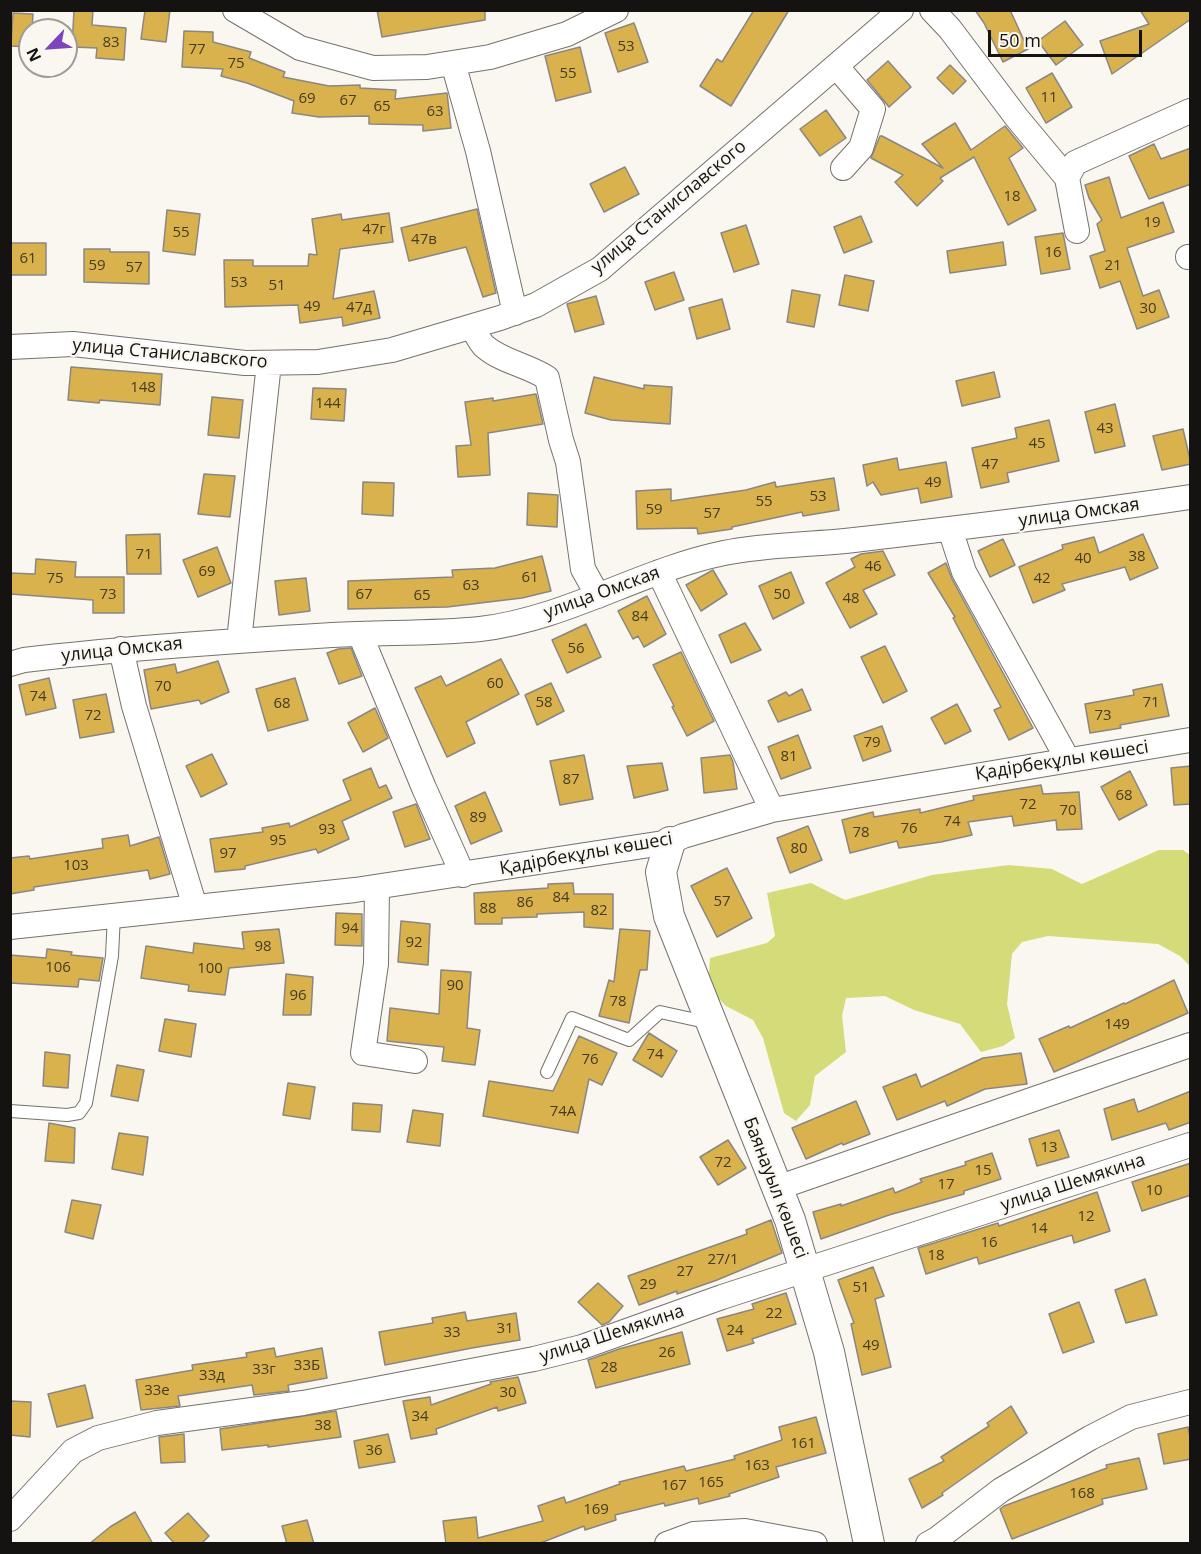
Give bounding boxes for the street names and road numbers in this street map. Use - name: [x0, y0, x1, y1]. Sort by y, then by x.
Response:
- street label: улица Станиславского: [587, 136, 751, 278]
- street label: улица Станиславского: [71, 335, 269, 373]
- street label: улица Омская: [1017, 494, 1141, 532]
- street label: улица Омская: [541, 562, 663, 624]
- street label: улица Омская: [60, 633, 184, 667]
- street label: Қадірбекұлы көшесі: [974, 737, 1150, 785]
- street label: Қадірбекұлы көшесі: [498, 828, 674, 880]
- street label: Баянауыл көшесі: [738, 1114, 812, 1262]
- street label: улица Шемякина: [998, 1149, 1148, 1217]
- street label: улица Шемякина: [537, 1300, 687, 1368]

